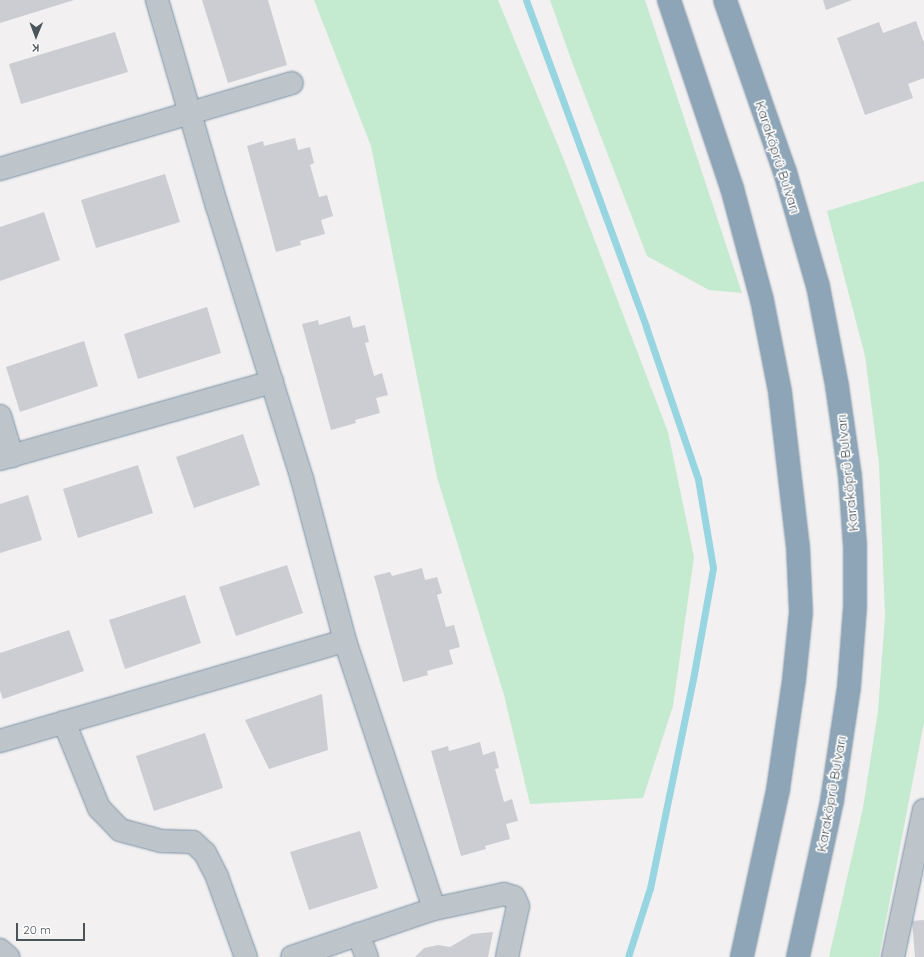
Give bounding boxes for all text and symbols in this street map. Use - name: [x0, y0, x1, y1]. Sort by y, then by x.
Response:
- north arrow: [16, 16, 56, 56]
- text: K: [32, 41, 40, 55]
- street label: Karaköprü Bulvarı: [752, 99, 804, 215]
- street label: Karaköprü Bulvarı: [833, 414, 861, 532]
- street label: Karaköprü Bulvarı: [813, 735, 849, 853]
- scale bar: [18, 915, 87, 941]
- text: 20 m: [23, 922, 51, 937]

